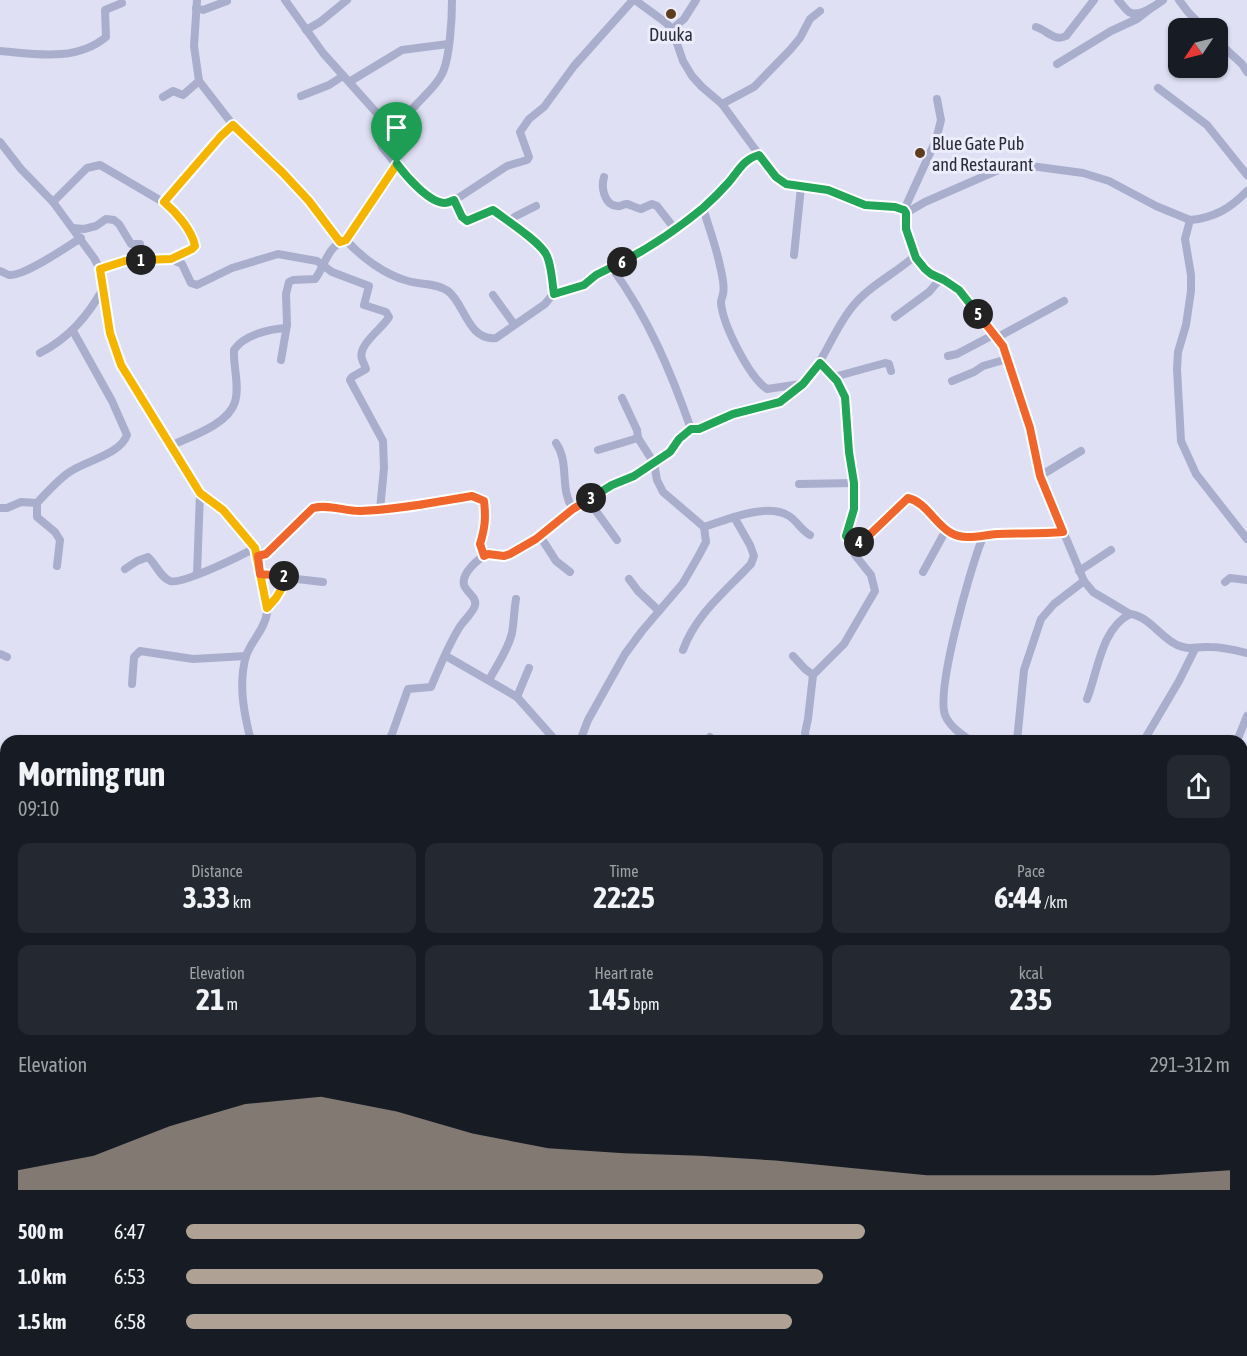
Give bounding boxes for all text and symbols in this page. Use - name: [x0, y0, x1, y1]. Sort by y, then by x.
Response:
- marker: Duuka: [664, 7, 678, 21]
- north arrow: [1168, 18, 1228, 78]
- map controls: [1168, 18, 1228, 78]
- place label: Duuka: [649, 24, 693, 45]
- pin: [371, 102, 422, 164]
- icon: arrive: [380, 111, 413, 144]
- place label: Blue Gate Pub and Restaurant: [932, 133, 1033, 175]
- marker: Blue Gate Pub and Restaurant: [913, 146, 927, 160]
- pin: 1: [126, 245, 156, 275]
- pin: 6: [607, 247, 637, 277]
- text: 1: [137, 251, 145, 269]
- text: 6: [618, 253, 626, 271]
- pin: 5: [963, 299, 993, 329]
- text: 5: [974, 305, 982, 323]
- pin: 3: [576, 483, 606, 513]
- text: 3: [587, 489, 595, 507]
- pin: 4: [844, 527, 874, 557]
- text: 4: [855, 533, 863, 551]
- pin: 2: [269, 561, 299, 591]
- text: 2: [280, 567, 288, 585]
- text: Morning run: [18, 755, 165, 793]
- button: share: [1167, 755, 1230, 818]
- text: 09:10: [18, 797, 59, 820]
- text: Distance: [191, 862, 243, 880]
- text: Time: [609, 862, 639, 880]
- text: Pace: [1017, 862, 1045, 880]
- text: 3.33: [183, 880, 230, 914]
- text: 22:25: [593, 880, 655, 914]
- text: 6:44: [994, 880, 1042, 914]
- text: km: [230, 893, 251, 911]
- text: /km: [1042, 893, 1068, 911]
- text: Elevation: [189, 964, 245, 982]
- text: Heart rate: [595, 964, 653, 982]
- text: kcal: [1019, 964, 1043, 982]
- text: 21: [196, 982, 224, 1016]
- text: 145: [588, 982, 631, 1016]
- text: 235: [1010, 982, 1052, 1016]
- text: m: [224, 995, 238, 1013]
- text: bpm: [631, 995, 660, 1013]
- text: Elevation: [18, 1053, 87, 1076]
- text: 291–312 m: [1149, 1053, 1230, 1076]
- text: 500 m: [18, 1220, 63, 1243]
- text: 6:47: [114, 1220, 146, 1243]
- text: 1.0 km: [18, 1265, 66, 1288]
- text: 6:53: [114, 1265, 146, 1288]
- text: 1.5 km: [18, 1310, 66, 1333]
- text: 6:58: [114, 1310, 146, 1333]

